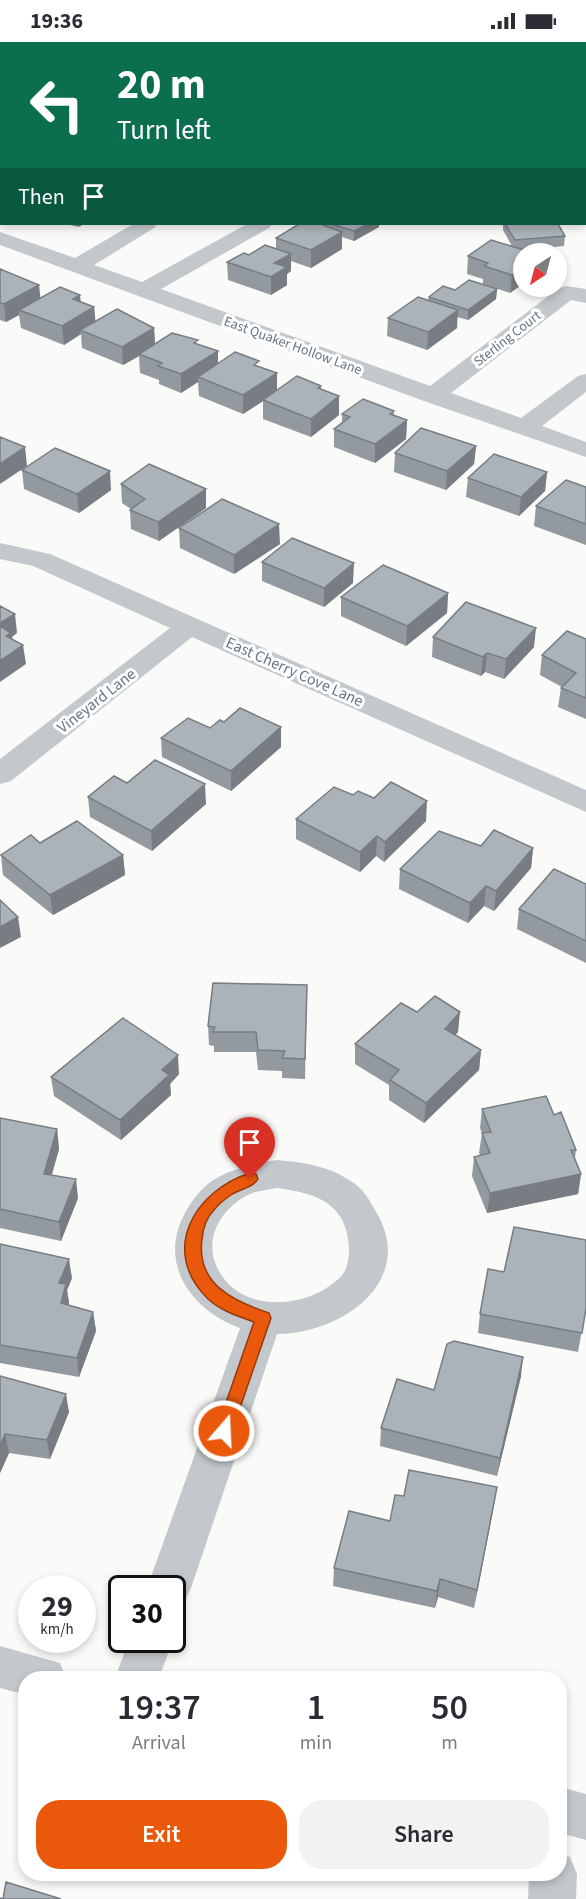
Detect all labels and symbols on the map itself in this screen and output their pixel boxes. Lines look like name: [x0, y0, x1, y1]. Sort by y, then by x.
north arrow: [513, 243, 567, 297]
street label: Sterling Court: [470, 306, 546, 372]
street label: East Quaker Hollow Lane: [221, 312, 364, 380]
street label: East Cherry Cove Lane: [222, 632, 367, 712]
street label: Vineyard Lane: [53, 663, 141, 738]
pin: [224, 1117, 275, 1179]
position arrow: [192, 1399, 256, 1463]
speed limit sign: 30: [108, 1575, 186, 1653]

